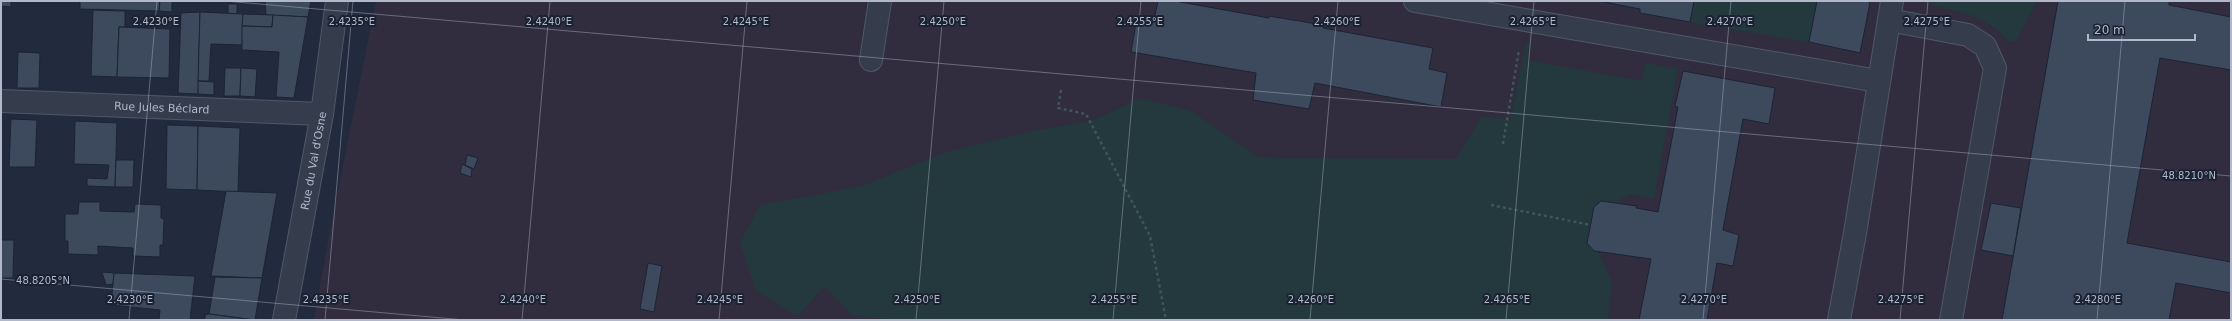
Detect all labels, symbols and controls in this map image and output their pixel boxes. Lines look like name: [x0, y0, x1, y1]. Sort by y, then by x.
text: 2.4230°E: [133, 16, 179, 27]
text: 2.4235°E: [329, 16, 375, 27]
text: 2.4240°E: [526, 16, 572, 27]
text: 2.4245°E: [723, 16, 769, 27]
text: 2.4250°E: [920, 16, 966, 27]
text: 2.4255°E: [1117, 16, 1163, 27]
text: 2.4260°E: [1314, 16, 1360, 27]
text: 2.4265°E: [1510, 16, 1556, 27]
text: 2.4270°E: [1707, 16, 1753, 27]
text: 2.4275°E: [1904, 16, 1950, 27]
scale bar: [2088, 16, 2195, 42]
text: 20 m: [2094, 23, 2125, 37]
street label: Rue Jules Béclard: [114, 100, 210, 116]
street label: Rue du Val d'Osne: [298, 110, 329, 211]
text: 48.8210°N: [2162, 170, 2216, 181]
text: 48.8205°N: [16, 275, 70, 286]
text: 2.4230°E: [107, 294, 153, 305]
text: 2.4235°E: [303, 294, 349, 305]
text: 2.4240°E: [500, 294, 546, 305]
text: 2.4245°E: [697, 294, 743, 305]
text: 2.4250°E: [894, 294, 940, 305]
text: 2.4255°E: [1091, 294, 1137, 305]
text: 2.4260°E: [1288, 294, 1334, 305]
text: 2.4265°E: [1484, 294, 1530, 305]
text: 2.4270°E: [1681, 294, 1727, 305]
text: 2.4275°E: [1878, 294, 1924, 305]
text: 2.4280°E: [2075, 294, 2121, 305]

